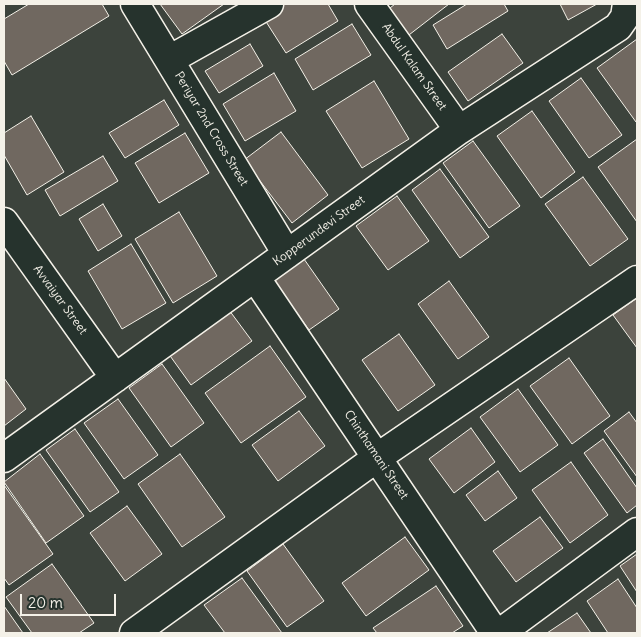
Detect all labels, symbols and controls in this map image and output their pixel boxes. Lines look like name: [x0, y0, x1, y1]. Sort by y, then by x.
street label: Abdul Kalam Street: [379, 21, 449, 113]
street label: Periyar 2nd Cross Street: [171, 69, 251, 189]
street label: Kopperundevi Street: [270, 193, 368, 269]
street label: Avvaiyar Street: [30, 263, 90, 337]
street label: Chinthamani Street: [341, 408, 411, 502]
scale bar: [22, 584, 119, 616]
text: 20 m: [28, 593, 63, 612]

